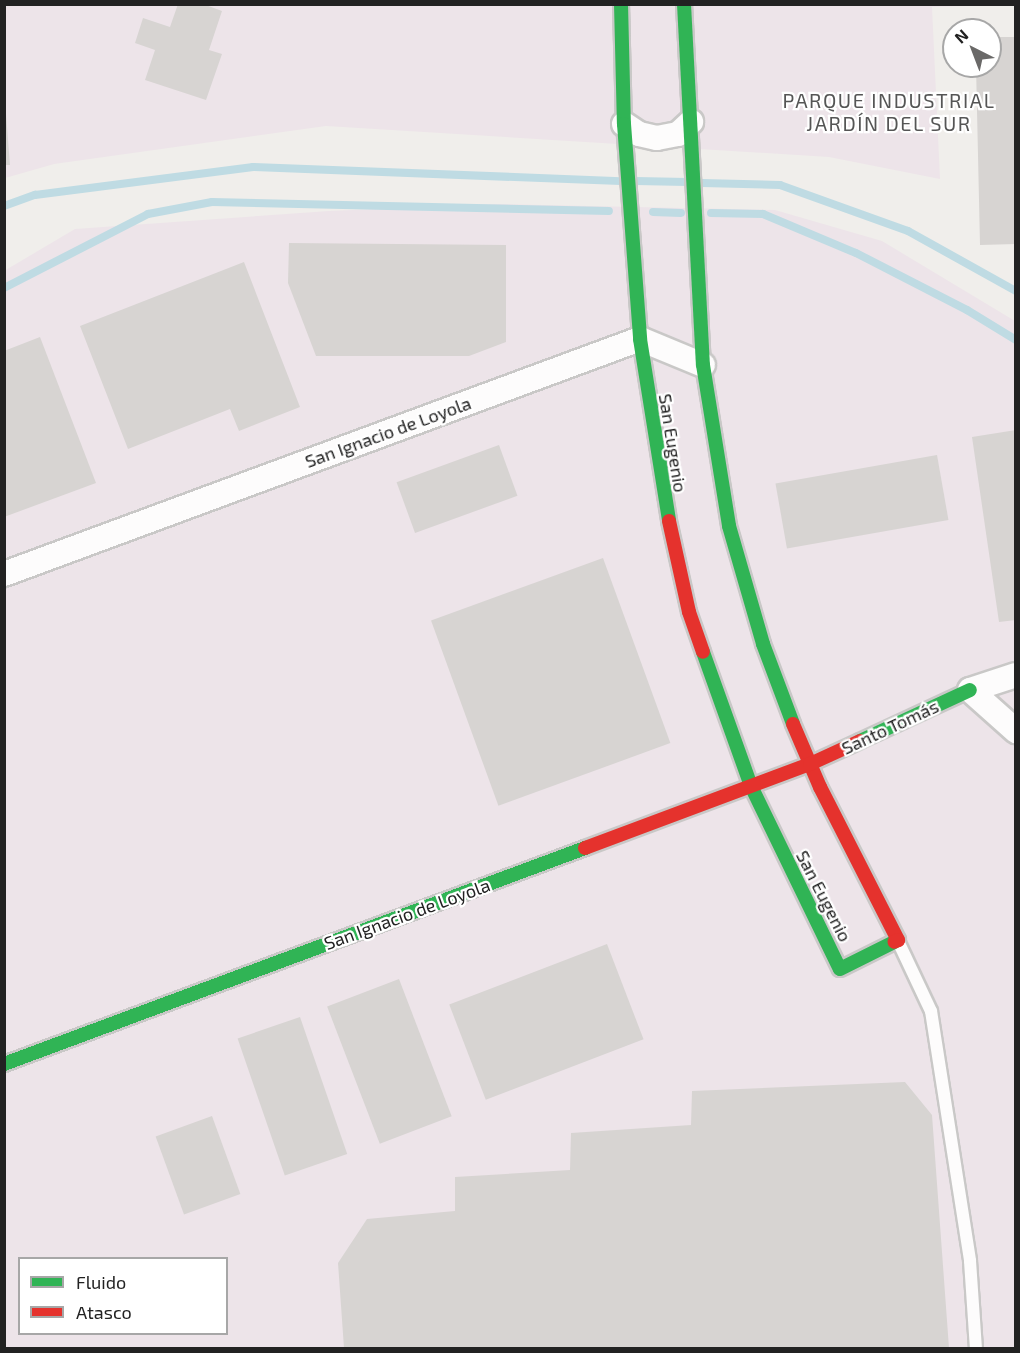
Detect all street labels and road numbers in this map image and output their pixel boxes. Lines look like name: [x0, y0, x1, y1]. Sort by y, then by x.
street label: San Ignacio de Loyola: [302, 392, 474, 472]
street label: San Eugenio: [655, 392, 691, 494]
street label: Santo Tomás: [838, 695, 942, 759]
street label: San Eugenio: [792, 847, 856, 945]
street label: San Ignacio de Loyola: [321, 874, 493, 954]

